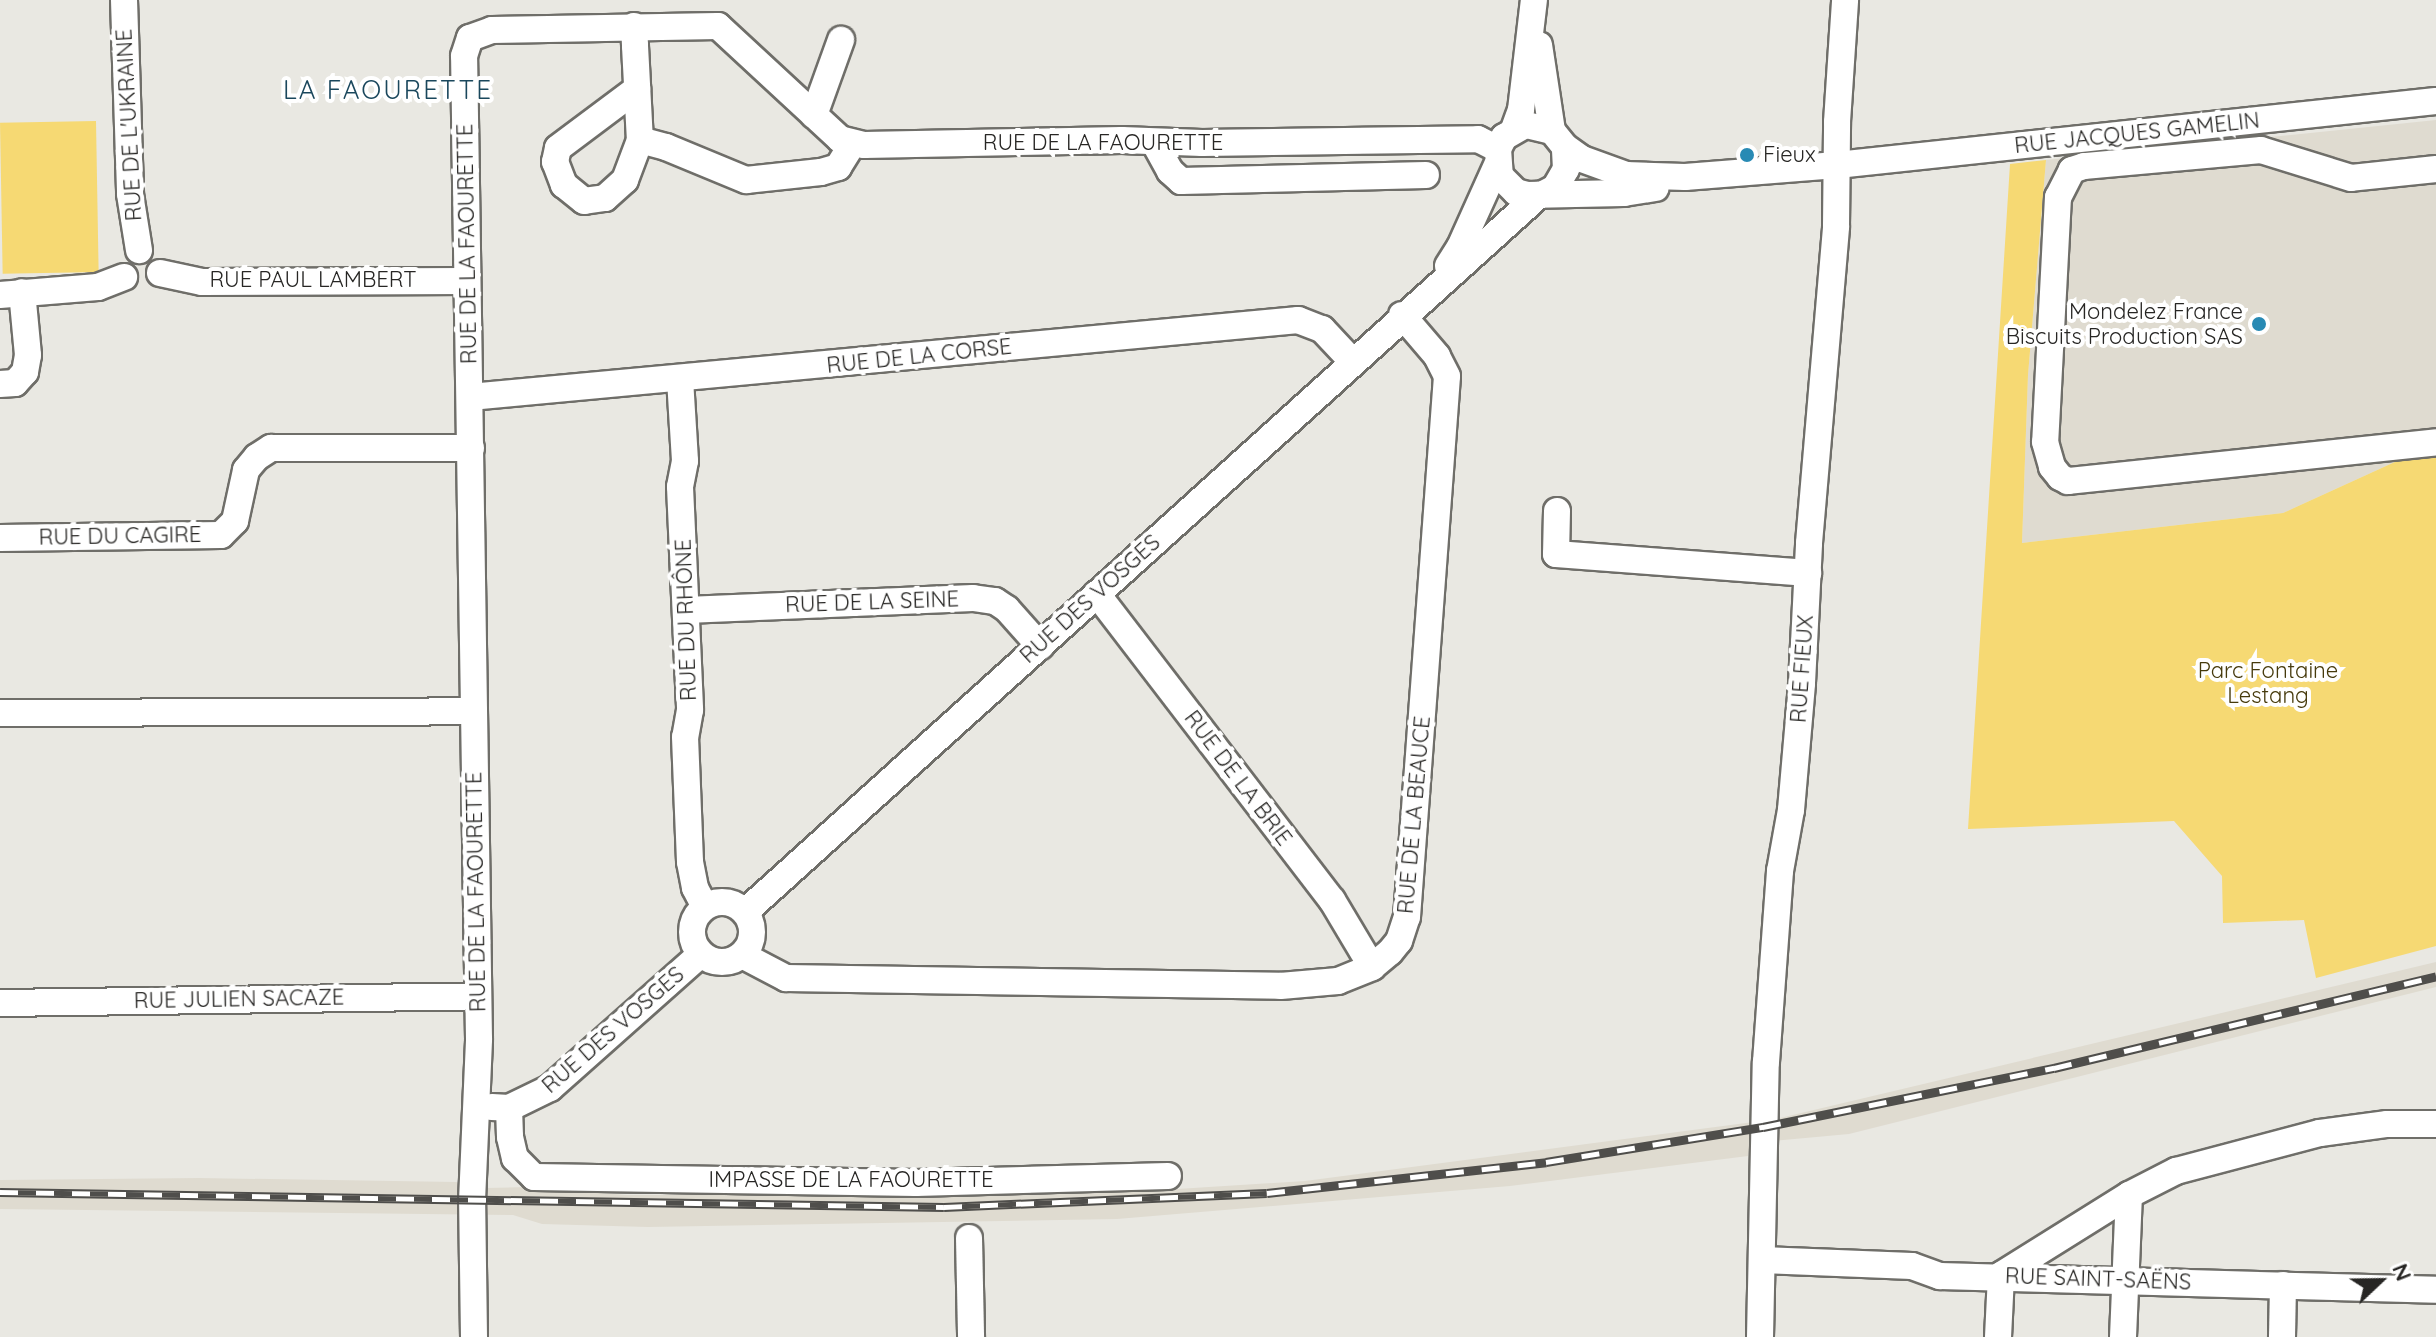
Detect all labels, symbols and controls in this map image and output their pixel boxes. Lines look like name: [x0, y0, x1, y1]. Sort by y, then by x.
street label: RUE DE L'UKRAINE: [111, 28, 147, 222]
district label: LA FAOURETTE: [283, 74, 493, 106]
street label: RUE JACQUES GAMELIN: [2013, 107, 2261, 159]
street label: RUE DE LA FAOURETTE: [452, 124, 482, 364]
street label: RUE DE LA FAOURETTE: [983, 130, 1223, 156]
place label: Fieux: [1763, 142, 1816, 168]
marker: Fieux: [1738, 146, 1756, 164]
street label: RUE PAUL LAMBERT: [209, 267, 417, 293]
place label: Mondelez France Biscuits Production SAS: [2006, 298, 2243, 350]
marker: Mondelez France Biscuits Production SAS: [2250, 315, 2268, 333]
street label: RUE DE LA CORSE: [825, 333, 1013, 379]
street label: RUE DU CAGIRE: [38, 521, 202, 551]
street label: RUE DES VOSGES: [1015, 529, 1165, 669]
street label: RUE DU RHÔNE: [670, 538, 702, 702]
street label: RUE DE LA SEINE: [785, 586, 959, 618]
street label: RUE FIEUX: [1785, 614, 1819, 724]
park label: Parc Fontaine Lestang: [2198, 657, 2338, 708]
street label: RUE DE LA BRIE: [1179, 705, 1297, 851]
street label: RUE DE LA BEAUCE: [1392, 715, 1436, 915]
street label: RUE DE LA FAOURETTE: [461, 772, 491, 1012]
street label: RUE DES VOSGES: [537, 961, 689, 1099]
street label: RUE JULIEN SACAZE: [134, 984, 344, 1014]
street label: IMPASSE DE LA FAOURETTE: [708, 1167, 994, 1193]
north arrow: [2340, 1241, 2420, 1321]
text: N: [2386, 1259, 2418, 1285]
street label: RUE SAINT-SAËNS: [2004, 1263, 2192, 1295]

